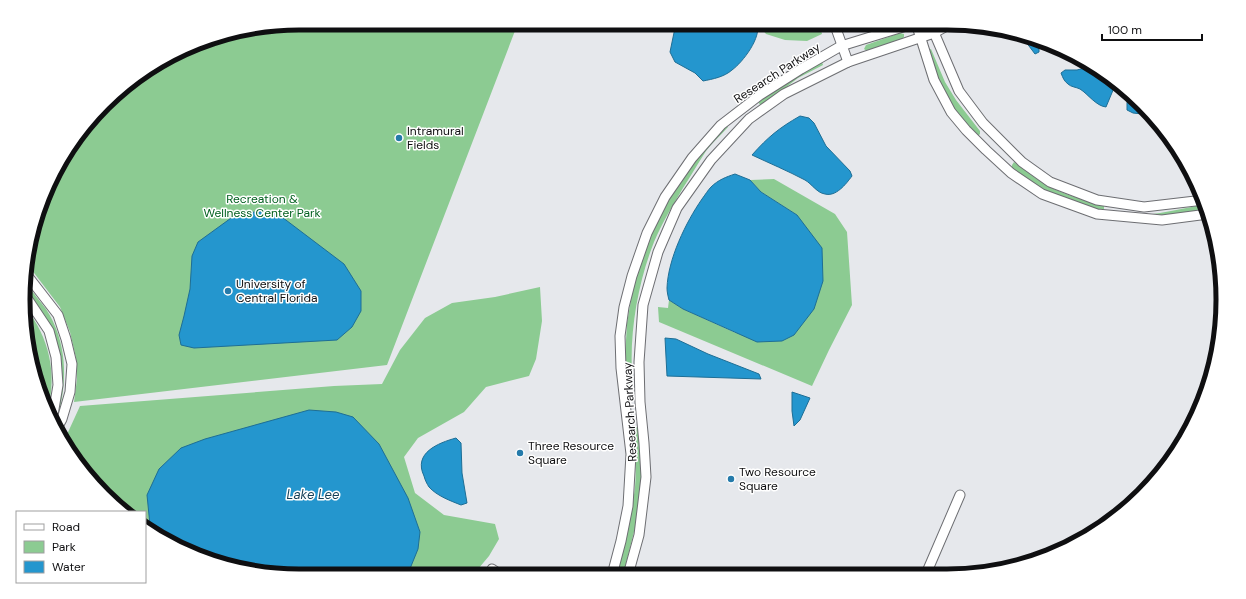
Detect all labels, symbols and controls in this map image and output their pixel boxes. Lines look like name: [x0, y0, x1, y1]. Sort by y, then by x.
scale bar: [1102, 16, 1202, 42]
text: 100 m: [1108, 22, 1142, 38]
street label: Research Parkway: [731, 39, 823, 107]
place label: Intramural Fields: [407, 123, 464, 153]
marker: Intramural Fields: [394, 133, 404, 143]
park label: Recreation & Wellness Center Park: [203, 191, 321, 221]
place label: University of Central Florida: [236, 276, 317, 306]
marker: University of Central Florida: [223, 286, 233, 296]
street label: Research Parkway: [619, 361, 641, 462]
place label: Three Resource Square: [528, 438, 614, 468]
marker: Three Resource Square: [515, 448, 525, 458]
place label: Two Resource Square: [739, 464, 816, 494]
marker: Two Resource Square: [726, 474, 736, 484]
water label: Lake Lee: [287, 486, 339, 503]
legend: [16, 511, 146, 583]
text: Road: [52, 519, 80, 535]
text: Park: [52, 539, 76, 555]
text: Water: [52, 559, 86, 575]

